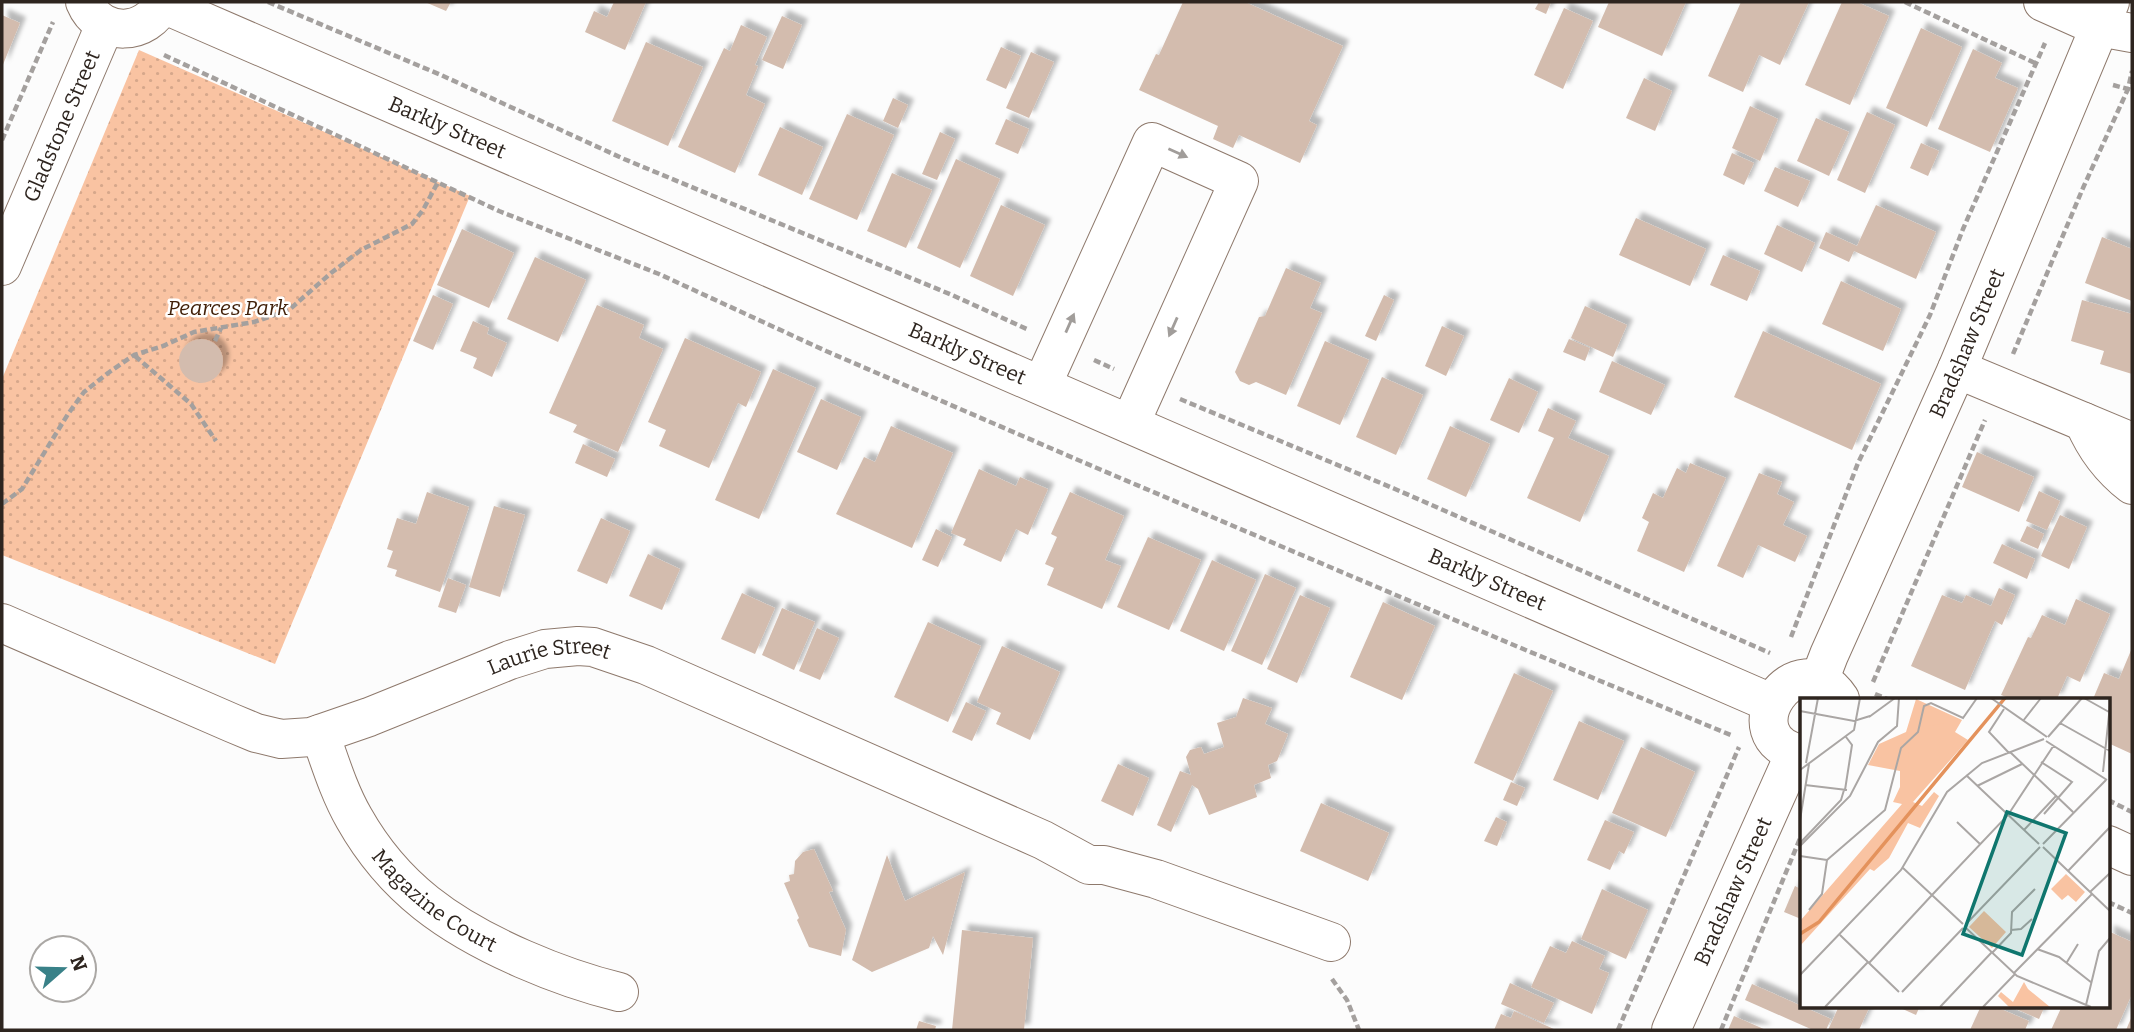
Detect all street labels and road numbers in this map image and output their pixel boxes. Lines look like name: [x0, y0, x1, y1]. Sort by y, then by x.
street label: Gladstone Street: [18, 46, 106, 206]
street label: Barkly Street: [385, 91, 510, 165]
street label: Bradshaw Street: [1924, 264, 2011, 422]
street label: Barkly Street: [905, 317, 1030, 391]
street label: Barkly Street: [1425, 543, 1550, 617]
street label: Laurie Street: [484, 633, 615, 681]
street label: Bradshaw Street: [1689, 813, 1778, 970]
street label: Magazine Court: [366, 844, 501, 958]

